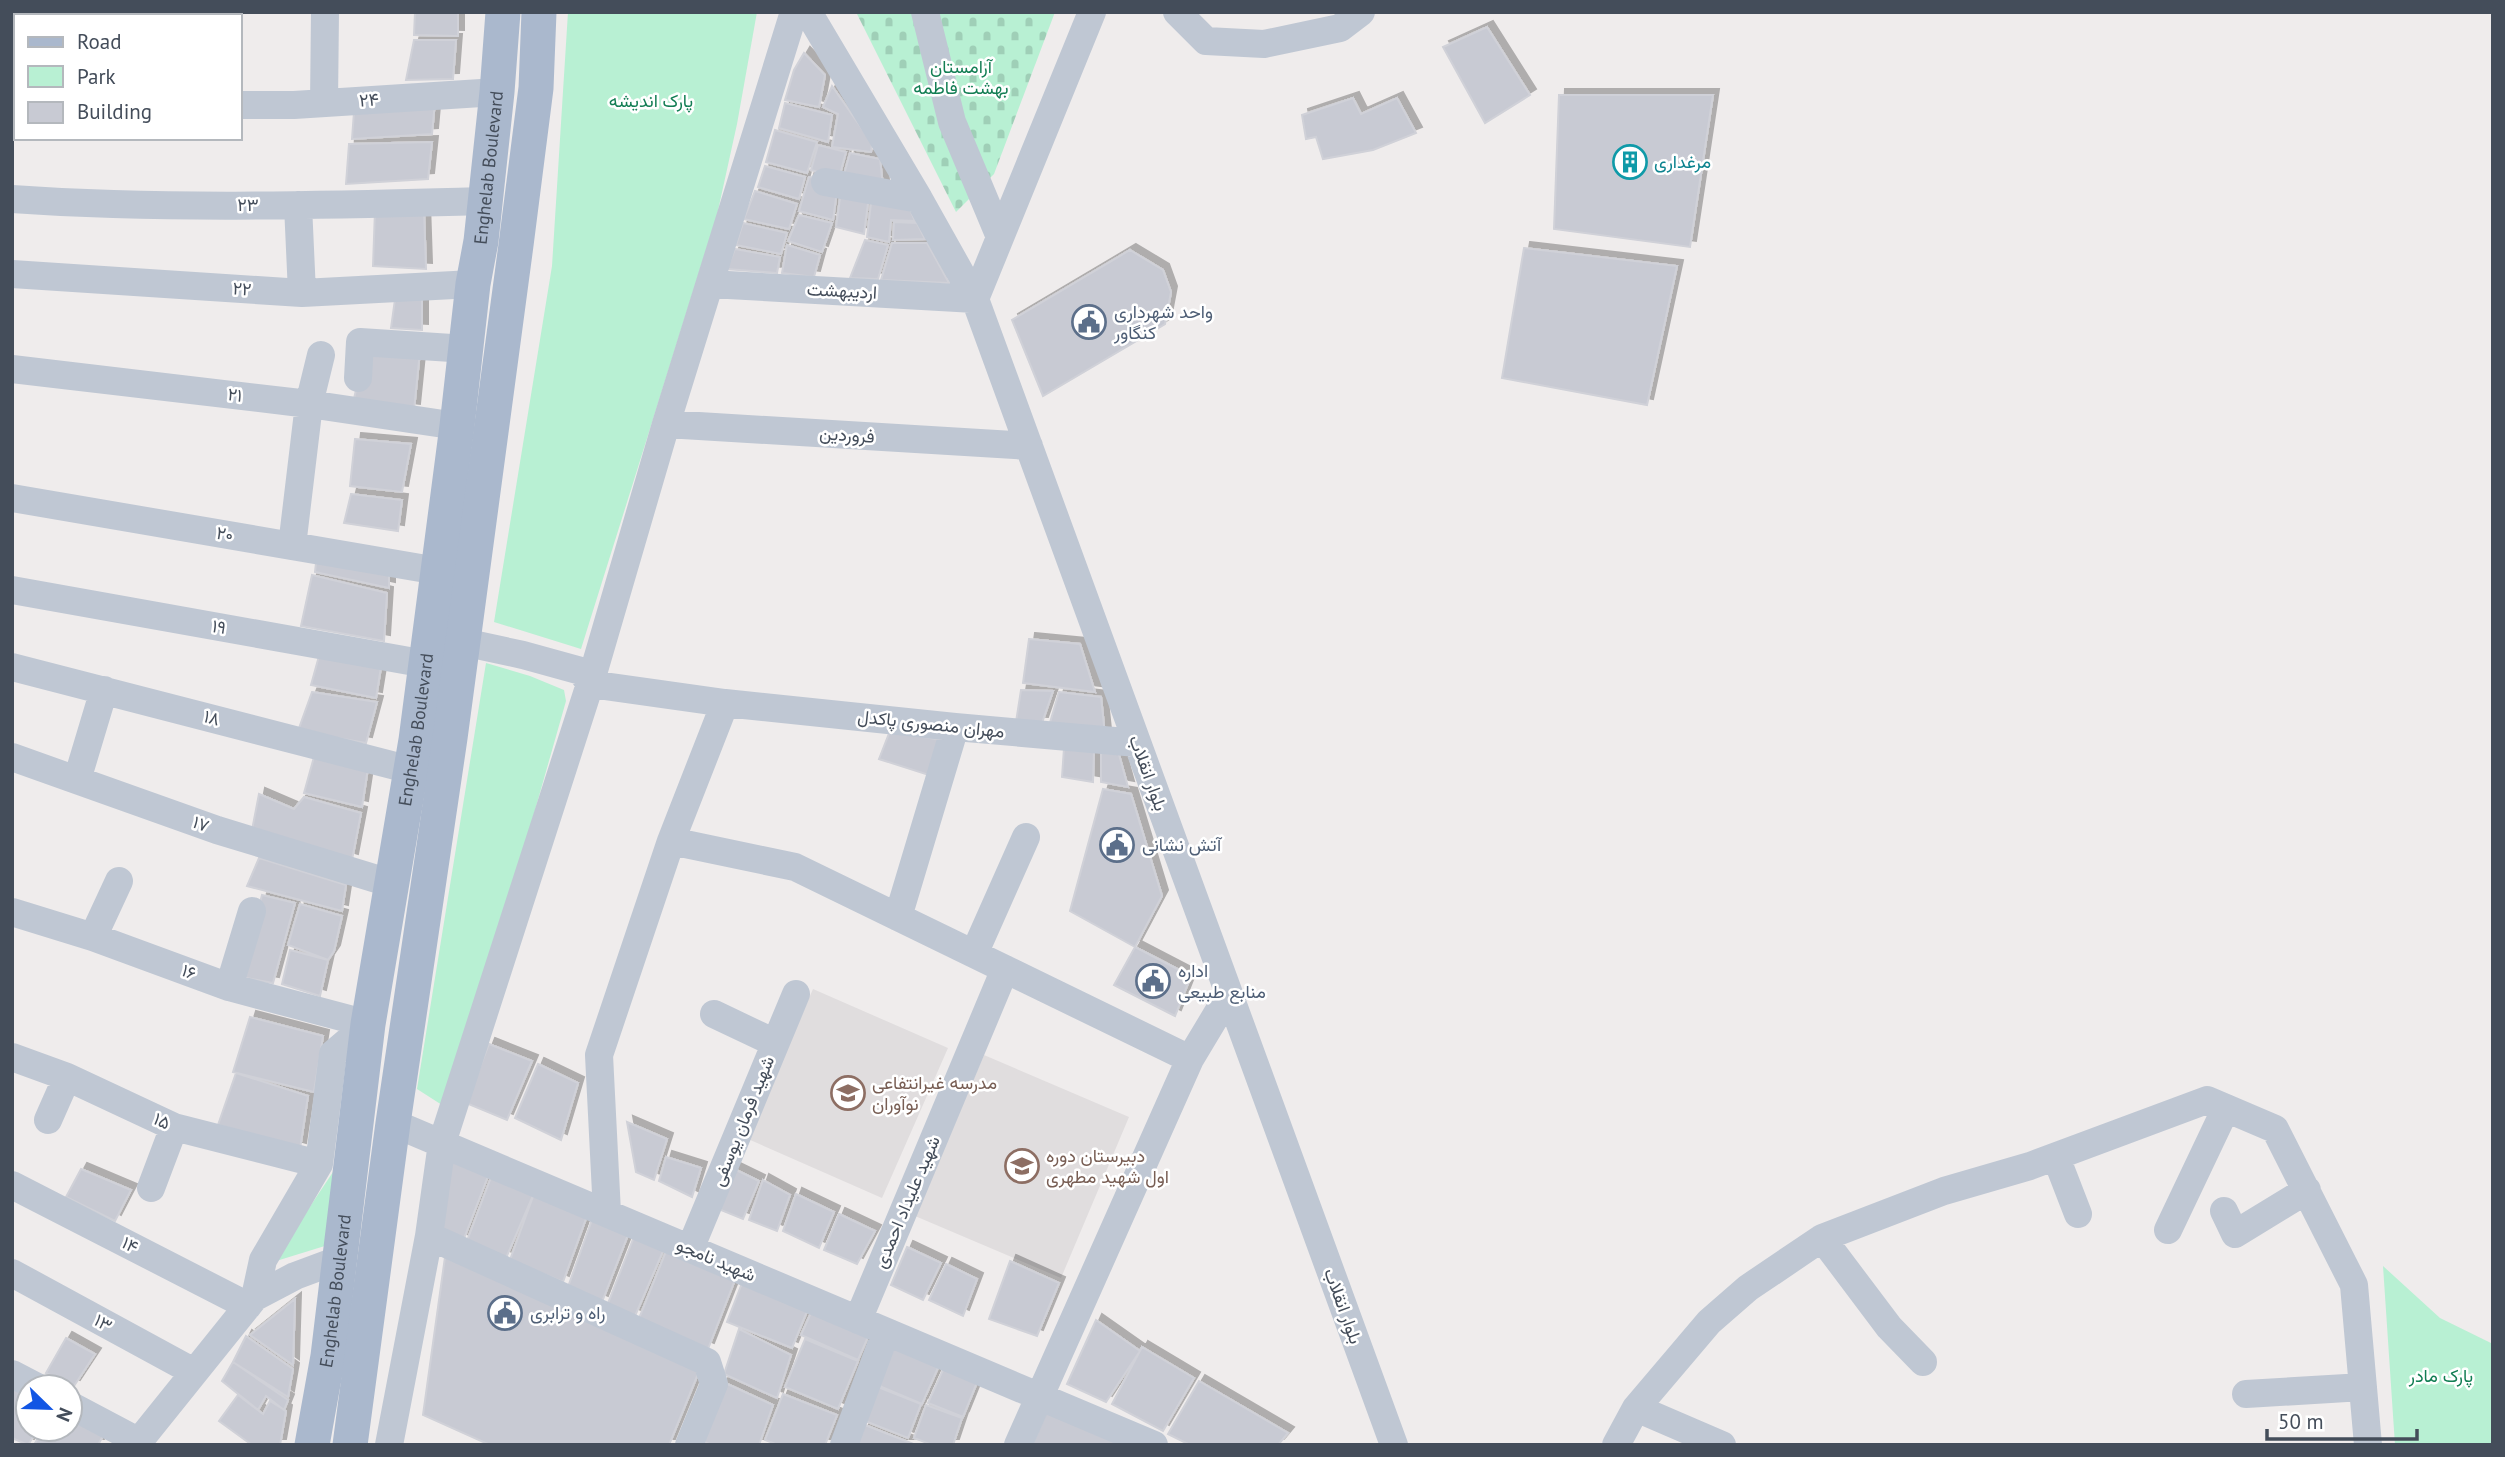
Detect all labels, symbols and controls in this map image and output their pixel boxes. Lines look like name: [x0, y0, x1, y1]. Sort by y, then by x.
legend: [14, 14, 242, 140]
text: Road: [77, 28, 121, 55]
park label: آرامستان بهشت فاطمه: [913, 55, 1009, 99]
text: Park: [77, 63, 116, 90]
street label: ۲۴: [358, 87, 380, 112]
park label: پارک اندیشه: [609, 89, 693, 113]
street label: Enghelab Boulevard: [469, 90, 508, 245]
text: Building: [77, 98, 152, 125]
building icon: مرغداری: [1611, 143, 1649, 181]
place label: مرغداری: [1654, 150, 1711, 173]
street label: ۲۳: [237, 193, 259, 216]
street label: ۲۲: [232, 276, 252, 301]
street label: اردیبهشت: [806, 277, 878, 304]
place label: واحد شهرداری کنگاور: [1113, 300, 1213, 344]
public building icon: واحد شهرداری کنگاور: [1070, 303, 1108, 341]
street label: ۲۱: [226, 382, 244, 407]
street label: فروردین: [819, 421, 876, 448]
street label: ۲۰: [215, 521, 235, 546]
street label: ۱۹: [210, 614, 228, 639]
street label: Enghelab Boulevard: [393, 652, 438, 808]
street label: ۱۸: [202, 704, 223, 731]
street label: مهران منصوری پاکدل: [856, 704, 1006, 744]
street label: بلوار انقلاب: [1124, 732, 1173, 814]
street label: ۱۷: [190, 810, 213, 837]
public building icon: آتش نشانی: [1098, 826, 1136, 864]
place label: آتش نشانی: [1142, 833, 1223, 856]
street label: ۱۶: [179, 958, 200, 985]
place label: اداره منابع طبیعی: [1178, 959, 1266, 1004]
public building icon: اداره منابع طبیعی: [1134, 962, 1172, 1000]
street label: شهید فرمان یوسفی: [706, 1052, 779, 1189]
place label: مدرسه غیرانتفاعی نوآوران: [872, 1071, 997, 1115]
school or university icon: مدرسه غیرانتفاعی نوآوران: [829, 1074, 867, 1112]
street label: ۱۵: [150, 1107, 174, 1134]
street label: شهید علیداد احمدی: [868, 1132, 945, 1272]
place label: دبیرستان دوره اول شهید مطهری: [1046, 1144, 1169, 1188]
school or university icon: دبیرستان دوره اول شهید مطهری: [1003, 1147, 1041, 1185]
street label: Enghelab Boulevard: [314, 1213, 356, 1369]
street label: ۱۴: [118, 1231, 142, 1258]
street label: شهید نامجو: [673, 1233, 759, 1286]
street label: بلوار انقلاب: [1319, 1265, 1368, 1347]
public building icon: راه و ترابری: [486, 1294, 524, 1332]
place label: راه و ترابری: [530, 1301, 605, 1324]
street label: ۱۳: [90, 1308, 116, 1337]
park label: پارک مادر: [2408, 1364, 2473, 1388]
north arrow: [14, 1373, 84, 1443]
scale bar: [2267, 1398, 2418, 1442]
text: N: [51, 1404, 78, 1425]
text: 50 m: [2278, 1408, 2324, 1435]

